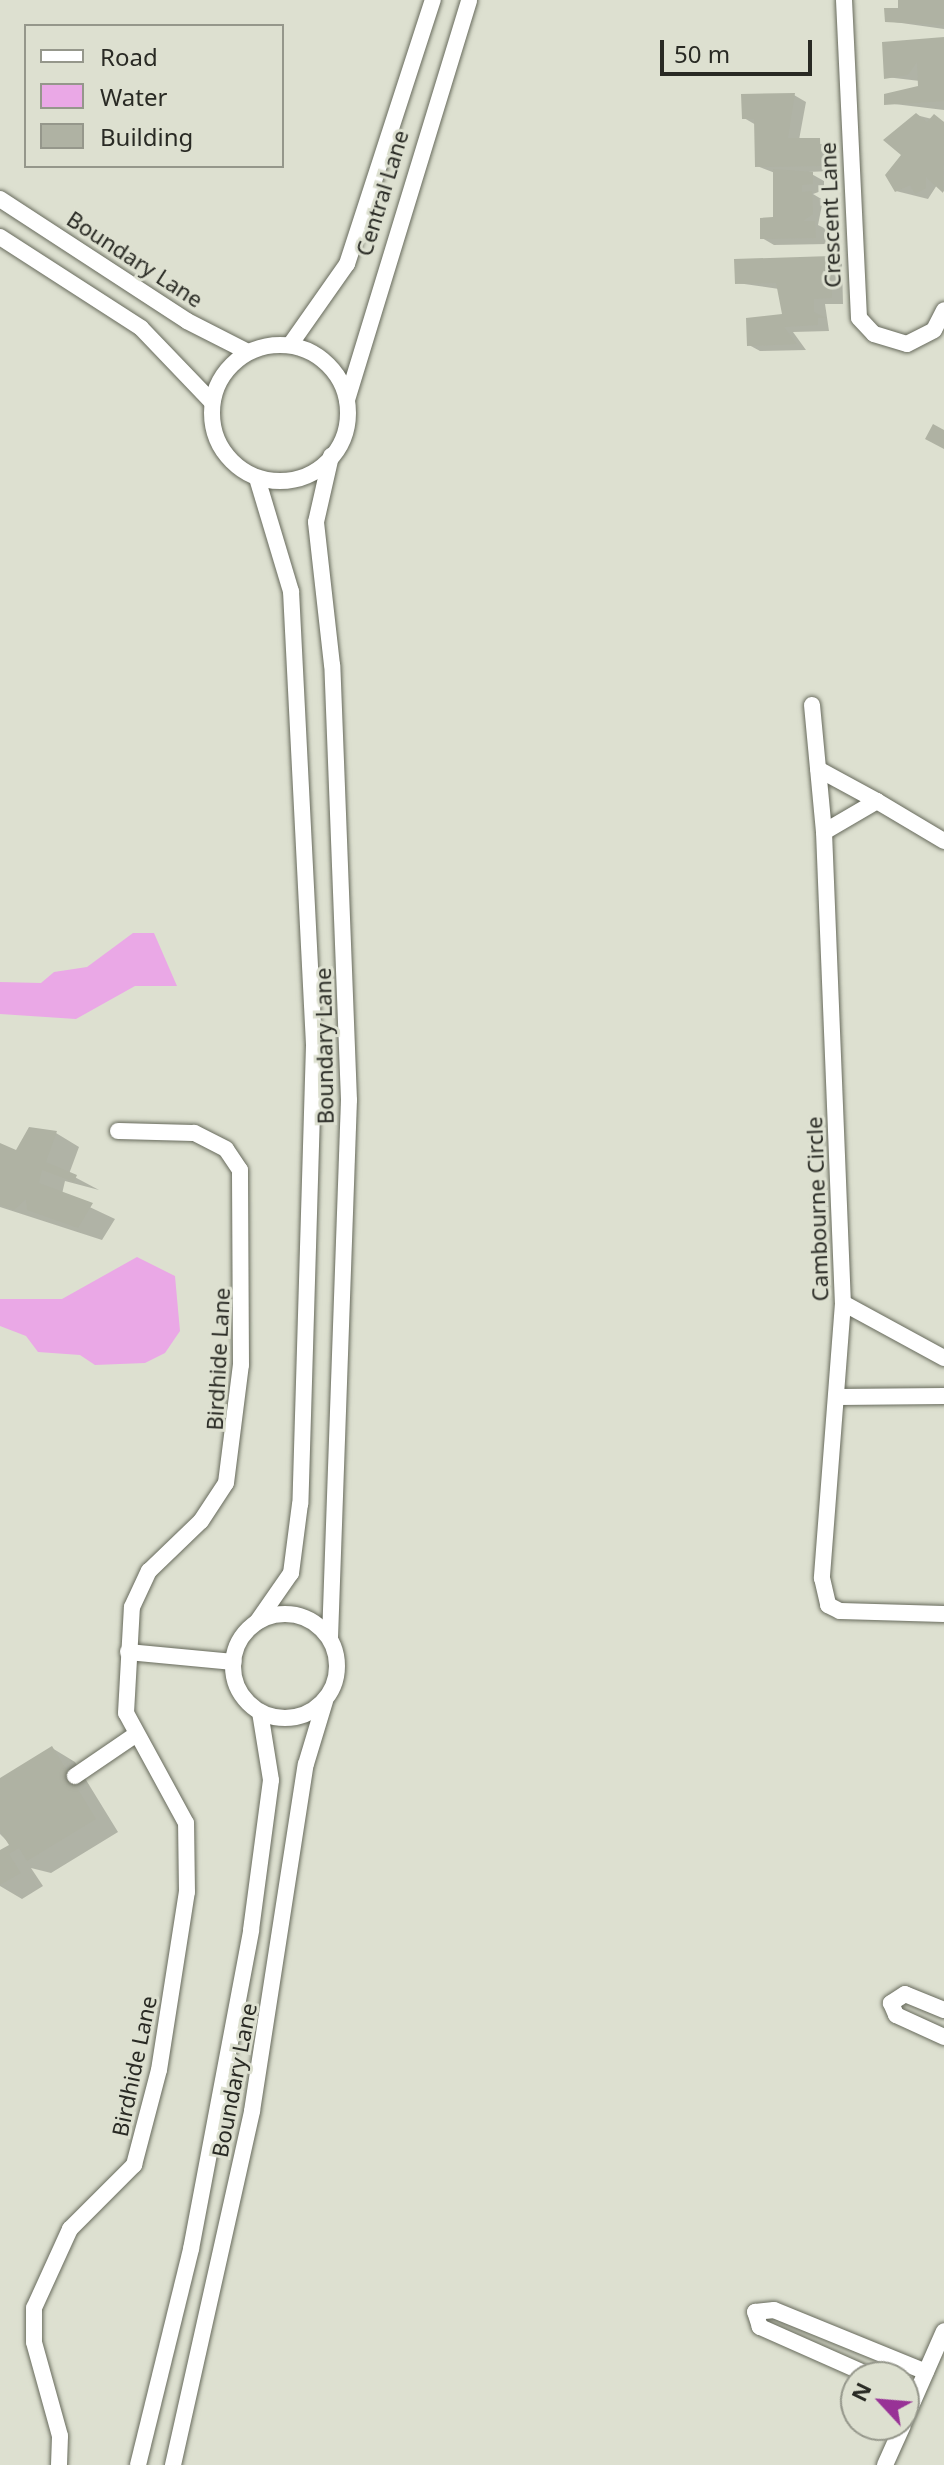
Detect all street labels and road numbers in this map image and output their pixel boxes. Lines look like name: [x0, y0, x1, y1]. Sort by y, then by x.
street label: Central Lane: [350, 127, 414, 259]
street label: Crescent Lane: [814, 142, 846, 288]
street label: Boundary Lane: [62, 205, 208, 313]
street label: Boundary Lane: [309, 967, 339, 1125]
street label: Cambourne Circle: [801, 1116, 833, 1302]
street label: Birdhide Lane: [201, 1287, 235, 1431]
street label: Birdhide Lane: [106, 1993, 162, 2139]
street label: Boundary Lane: [206, 2001, 262, 2159]

